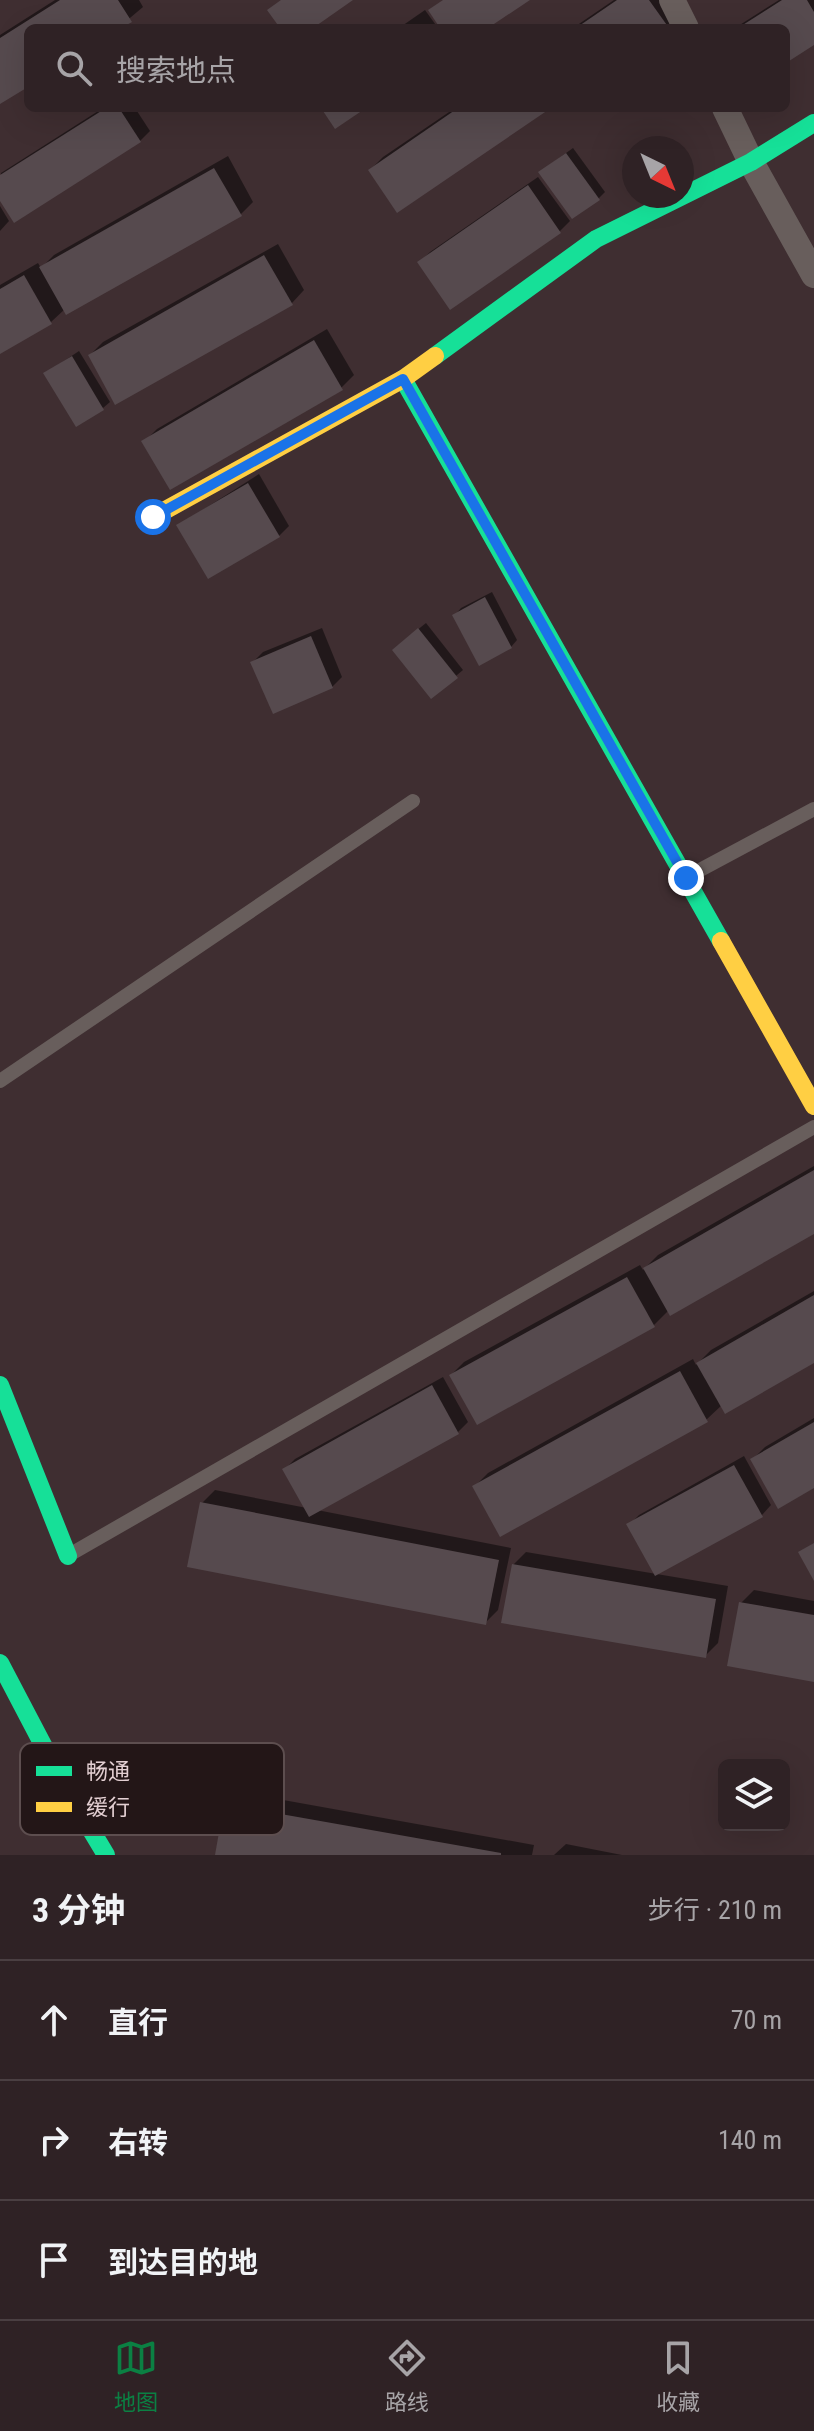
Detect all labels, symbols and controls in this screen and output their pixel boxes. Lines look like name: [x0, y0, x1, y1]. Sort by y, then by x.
search box: [24, 24, 790, 112]
icon: search: [52, 46, 96, 90]
text: 搜索地点: [116, 53, 236, 88]
north arrow: [622, 136, 694, 208]
route start: [135, 499, 171, 535]
route end: [668, 860, 704, 896]
legend: [20, 1743, 284, 1835]
text: 畅通: [86, 1759, 130, 1784]
map controls: [718, 1759, 790, 1831]
button: layers: [718, 1759, 790, 1831]
text: 缓行: [86, 1795, 130, 1820]
text: 3 分钟: [32, 1890, 125, 1930]
text: 步行 · 210 m: [648, 1895, 782, 1925]
icon: ahead: [32, 1998, 76, 2042]
text: 直行: [108, 2005, 168, 2040]
text: 70 m: [731, 2005, 782, 2035]
icon: right: [32, 2118, 76, 2162]
text: 右转: [108, 2125, 168, 2160]
text: 140 m: [718, 2125, 782, 2155]
icon: arrive: [32, 2238, 76, 2282]
text: 到达目的地: [108, 2245, 258, 2280]
tab: 地图: [114, 2336, 158, 2416]
tab: 路线: [385, 2336, 429, 2416]
tab: 收藏: [656, 2336, 700, 2416]

